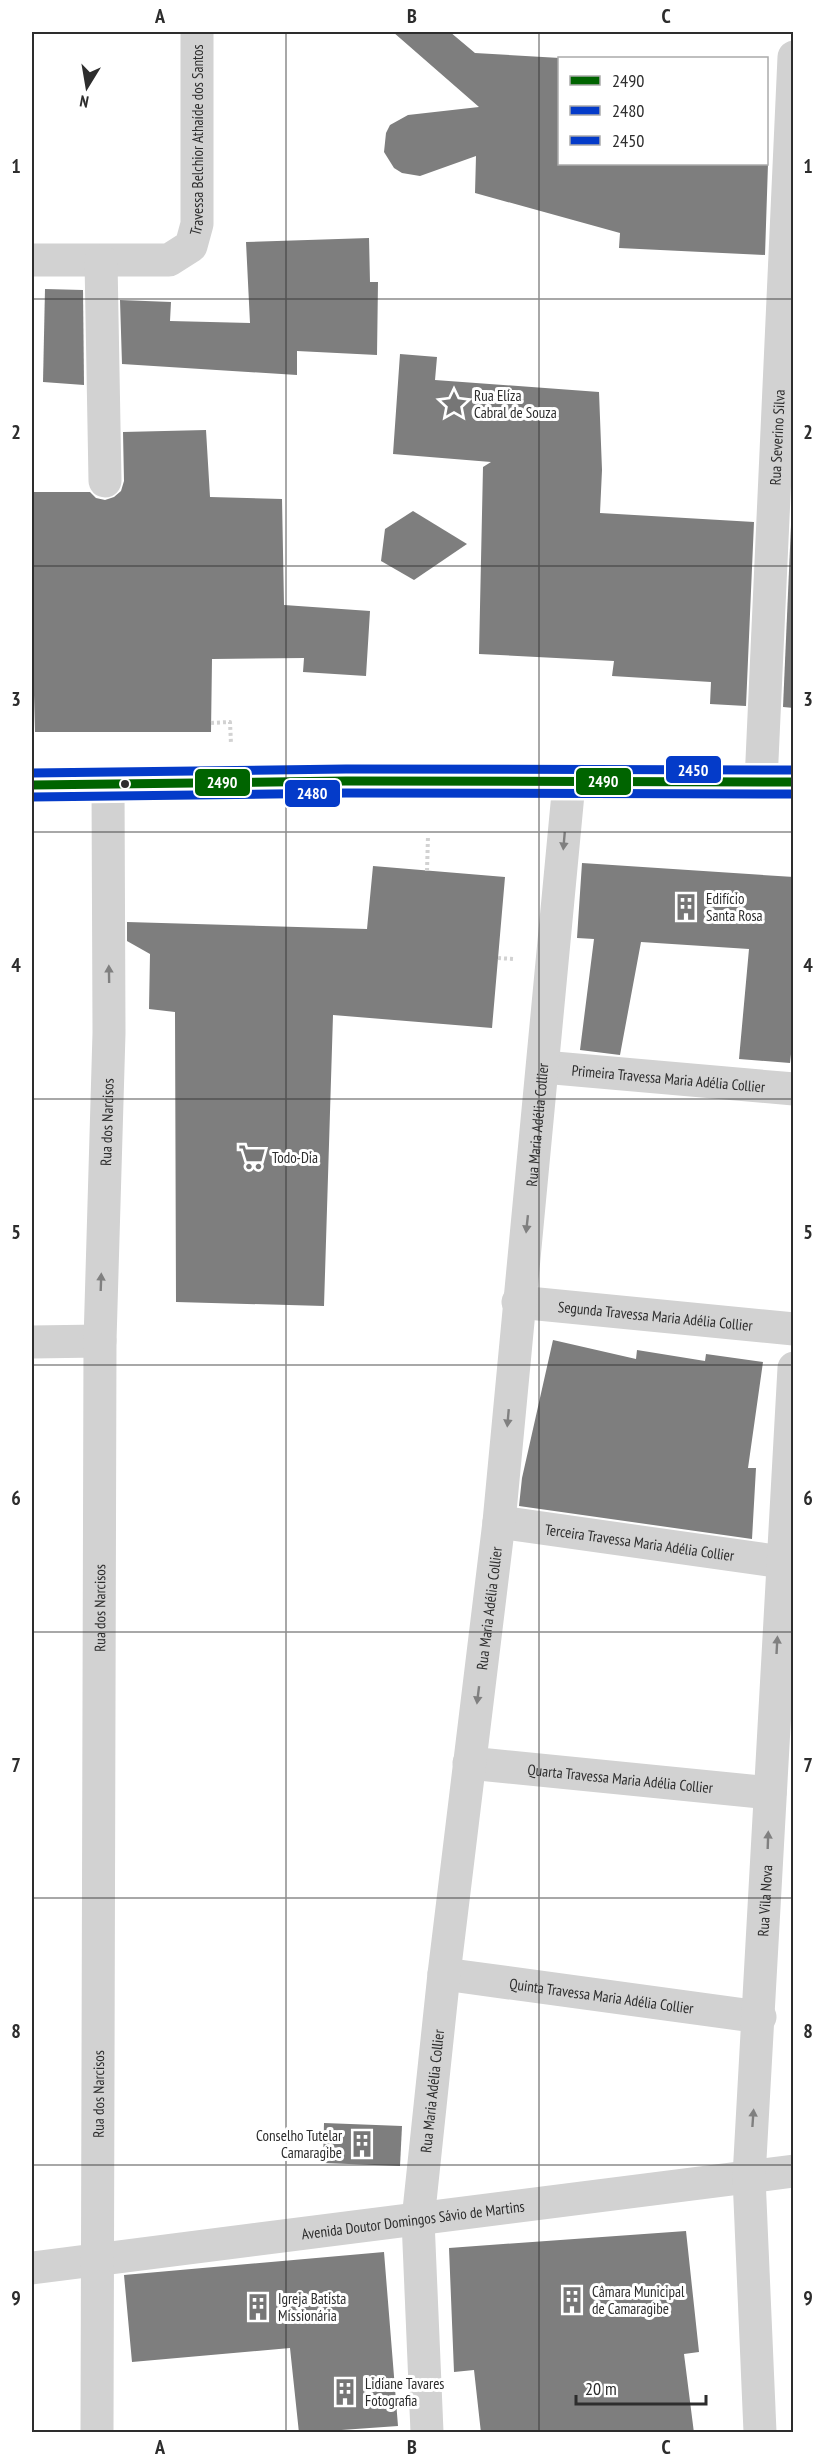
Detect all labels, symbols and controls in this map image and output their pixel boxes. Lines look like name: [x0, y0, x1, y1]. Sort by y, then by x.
text: A: [154, 3, 166, 29]
text: B: [407, 3, 417, 29]
text: C: [661, 3, 671, 29]
street label: Travessa Belchior Athaíde dos Santos: [185, 44, 207, 237]
north arrow: [57, 57, 117, 117]
legend: [558, 57, 768, 165]
text: 2490: [612, 69, 644, 92]
text: N: [78, 91, 90, 112]
text: 2480: [612, 99, 644, 122]
text: 2450: [612, 129, 644, 152]
text: 1: [11, 153, 21, 179]
text: 1: [803, 153, 813, 179]
place label: Rua Eliza Cabral de Souza: [474, 386, 557, 422]
place icon: Rua Eliza Cabral de Souza: [439, 389, 469, 419]
street label: Rua Severino Silva: [765, 389, 788, 486]
text: 2: [11, 419, 21, 445]
text: 2: [803, 419, 813, 445]
text: 3: [11, 686, 21, 712]
text: 3: [803, 686, 813, 712]
line badge: 2450: [665, 755, 722, 784]
text: 2450: [678, 760, 709, 780]
line badge: 2490: [575, 767, 632, 796]
line badge: 2490: [194, 768, 251, 797]
text: 2490: [588, 771, 619, 791]
text: 2490: [207, 772, 238, 792]
unlabelled marker: [119, 778, 131, 790]
line badge: 2480: [284, 779, 341, 808]
text: 2480: [297, 783, 328, 803]
one-way arrow: [559, 832, 569, 851]
place label: Edifício Santa Rosa: [706, 889, 762, 925]
building icon: Edifício Santa Rosa: [671, 892, 701, 922]
text: 4: [11, 952, 21, 978]
text: 4: [803, 952, 813, 978]
one-way arrow: [104, 965, 114, 984]
street label: Primeira Travessa Maria Adélia Collier: [571, 1060, 767, 1096]
street label: Rua Maria Adélia Collier: [521, 1061, 552, 1187]
street label: Rua dos Narcisos: [96, 1078, 117, 1166]
supermarket icon: Todo-Dia: [237, 1142, 267, 1172]
place label: Todo-Dia: [272, 1148, 318, 1167]
one-way arrow: [522, 1214, 532, 1233]
text: 5: [11, 1219, 21, 1245]
text: 5: [803, 1219, 813, 1245]
one-way arrow: [97, 1273, 106, 1292]
street label: Segunda Travessa Maria Adélia Collier: [557, 1296, 754, 1334]
one-way arrow: [503, 1408, 513, 1427]
text: 6: [11, 1485, 21, 1511]
text: 6: [803, 1485, 813, 1511]
street label: Terceira Travessa Maria Adélia Collier: [544, 1519, 736, 1565]
street label: Rua Maria Adélia Collier: [472, 1545, 506, 1671]
street label: Rua dos Narcisos: [90, 1564, 109, 1652]
one-way arrow: [773, 1635, 782, 1654]
one-way arrow: [473, 1686, 482, 1705]
text: 7: [11, 1752, 21, 1778]
text: 7: [803, 1752, 813, 1778]
street label: Quarta Travessa Maria Adélia Collier: [527, 1759, 715, 1797]
one-way arrow: [763, 1830, 772, 1849]
street label: Rua Vila Nova: [753, 1864, 776, 1937]
street label: Quinta Travessa Maria Adélia Collier: [508, 1974, 696, 2017]
text: 8: [11, 2018, 21, 2044]
text: 8: [803, 2018, 813, 2044]
street label: Rua Maria Adélia Collier: [416, 2027, 448, 2154]
street label: Rua dos Narcisos: [88, 2050, 108, 2138]
one-way arrow: [749, 2109, 758, 2128]
place label: Conselho Tutelar Camaragibe: [256, 2126, 343, 2162]
building icon: Conselho Tutelar Camaragibe: [347, 2129, 377, 2159]
street label: Avenida Doutor Domingos Sávio de Martins: [300, 2196, 525, 2243]
place label: Câmara Municipal de Camaragibe: [592, 2282, 685, 2318]
text: 9: [11, 2285, 21, 2311]
building icon: Câmara Municipal de Camaragibe: [557, 2285, 587, 2315]
text: 9: [803, 2285, 813, 2311]
place label: Igreja Batista Missionária: [278, 2289, 346, 2325]
building icon: Igreja Batista Missionária: [243, 2292, 273, 2322]
scale bar: [576, 2368, 706, 2406]
place label: Lidiane Tavares Fotografia: [365, 2374, 444, 2410]
building icon: Lidiane Tavares Fotografia: [330, 2377, 360, 2407]
text: 20 m: [585, 2377, 617, 2400]
text: A: [154, 2434, 166, 2460]
text: B: [407, 2434, 417, 2460]
text: C: [661, 2434, 671, 2460]

